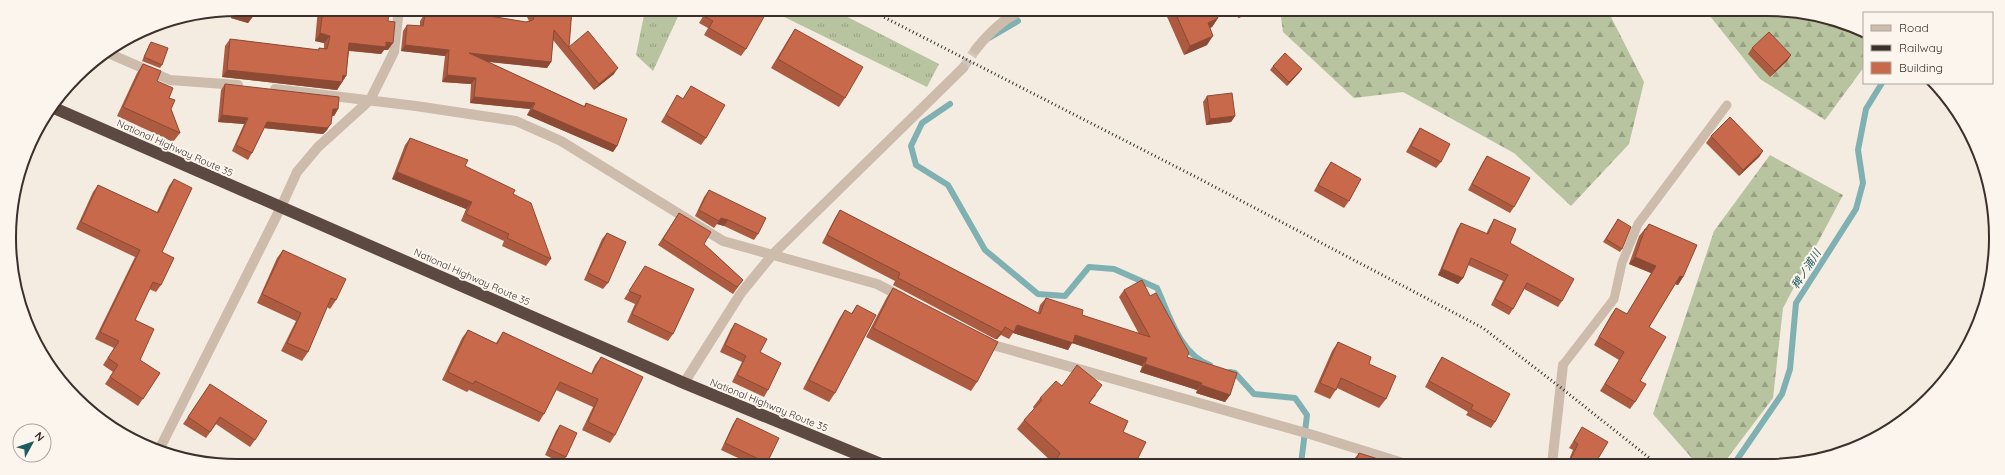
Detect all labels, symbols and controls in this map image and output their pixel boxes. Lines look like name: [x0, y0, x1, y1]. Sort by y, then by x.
legend: [1863, 12, 1993, 84]
text: Road: [1899, 20, 1929, 35]
text: Railway: [1899, 40, 1943, 55]
text: Building: [1899, 60, 1943, 75]
street label: National Highway Route 35: [115, 116, 235, 180]
street label: National Highway Route 35: [412, 245, 532, 309]
water label: 稗ノ浦川: [1788, 246, 1824, 291]
street label: National Highway Route 35: [708, 375, 830, 435]
north arrow: [12, 423, 52, 463]
text: N: [32, 429, 48, 444]

